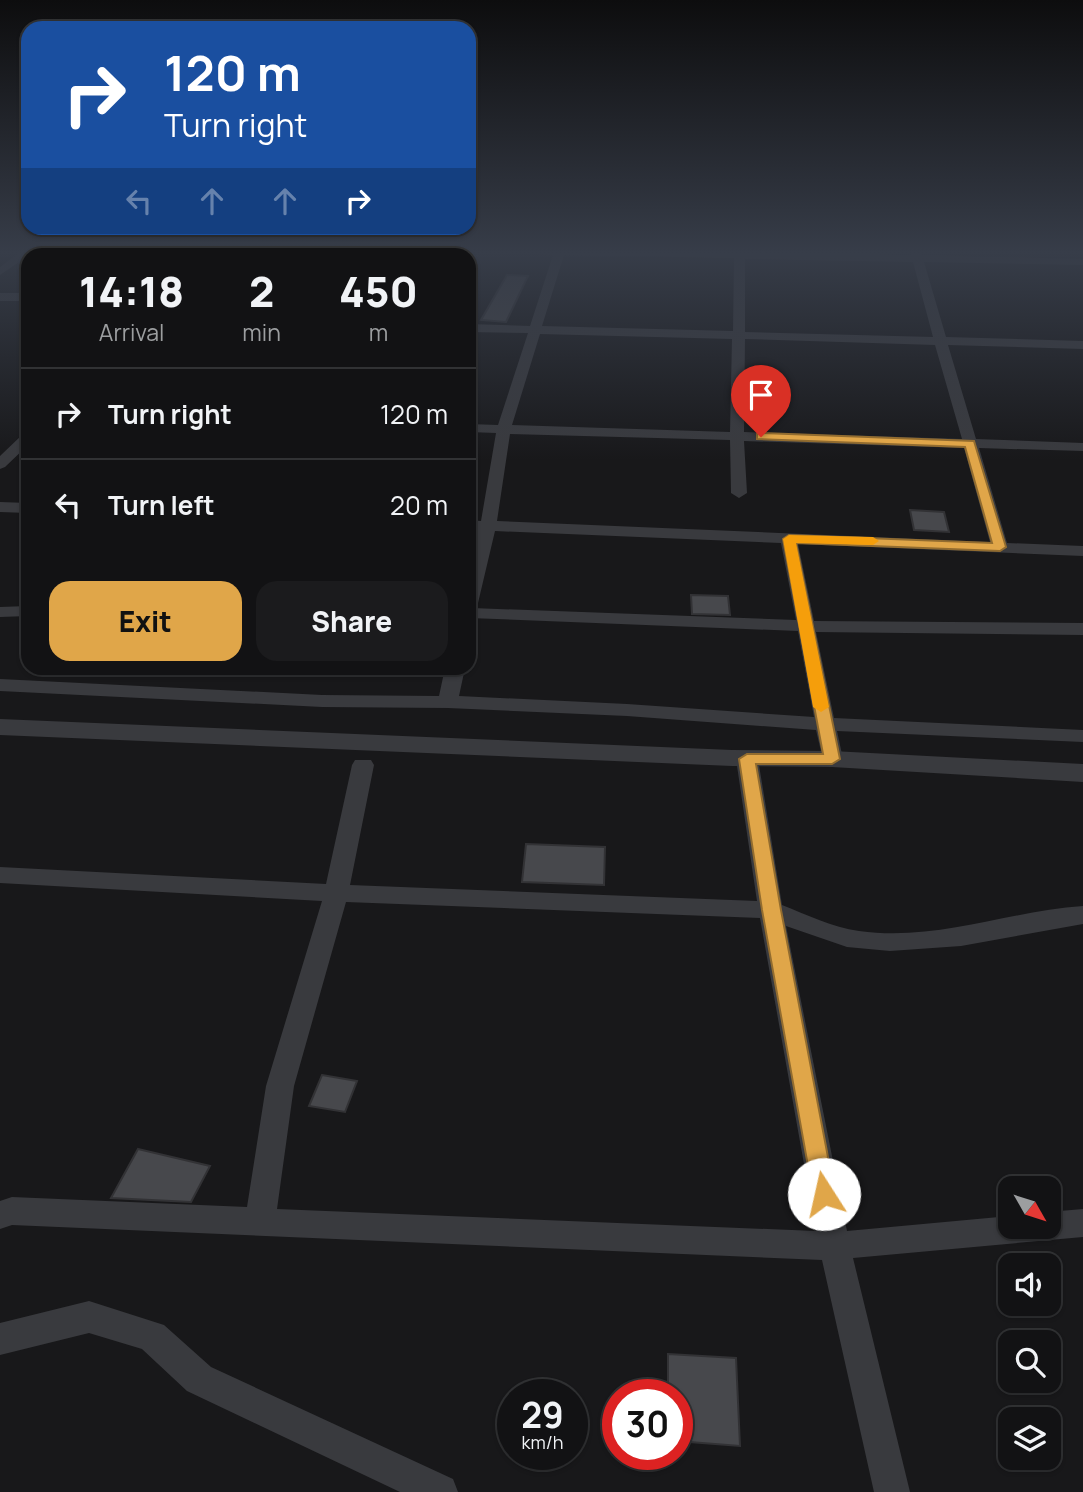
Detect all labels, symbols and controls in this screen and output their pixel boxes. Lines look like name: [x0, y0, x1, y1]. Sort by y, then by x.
text: 120 m: [164, 39, 301, 106]
icon: right: [49, 49, 140, 140]
text: Turn right: [164, 103, 307, 147]
icon: left: [120, 182, 158, 220]
icon: ahead: [193, 182, 231, 220]
icon: ahead: [266, 182, 304, 220]
icon: right: [339, 182, 377, 220]
text: 14:18: [79, 262, 184, 320]
text: 2: [249, 262, 274, 320]
text: 450: [339, 262, 418, 320]
text: Arrival: [99, 316, 165, 348]
text: min: [242, 316, 281, 348]
text: m: [369, 316, 388, 348]
pin: [731, 365, 791, 437]
icon: arrive: [742, 376, 780, 414]
icon: right: [49, 395, 87, 433]
text: Turn right: [108, 396, 232, 432]
text: 120 m: [380, 396, 448, 432]
icon: left: [49, 486, 87, 524]
text: Turn left: [108, 487, 215, 523]
text: 20 m: [390, 487, 448, 523]
button: Exit: [49, 581, 242, 661]
button: Share: [256, 581, 448, 661]
position arrow: [787, 1157, 861, 1231]
north arrow: [998, 1176, 1060, 1239]
map controls: [998, 1176, 1061, 1470]
button: sound: [998, 1253, 1061, 1316]
button: search: [998, 1330, 1061, 1393]
speed limit sign: 30: [602, 1379, 693, 1470]
text: 29: [521, 1391, 564, 1439]
button: layers: [998, 1407, 1061, 1470]
text: km/h: [522, 1430, 563, 1454]

